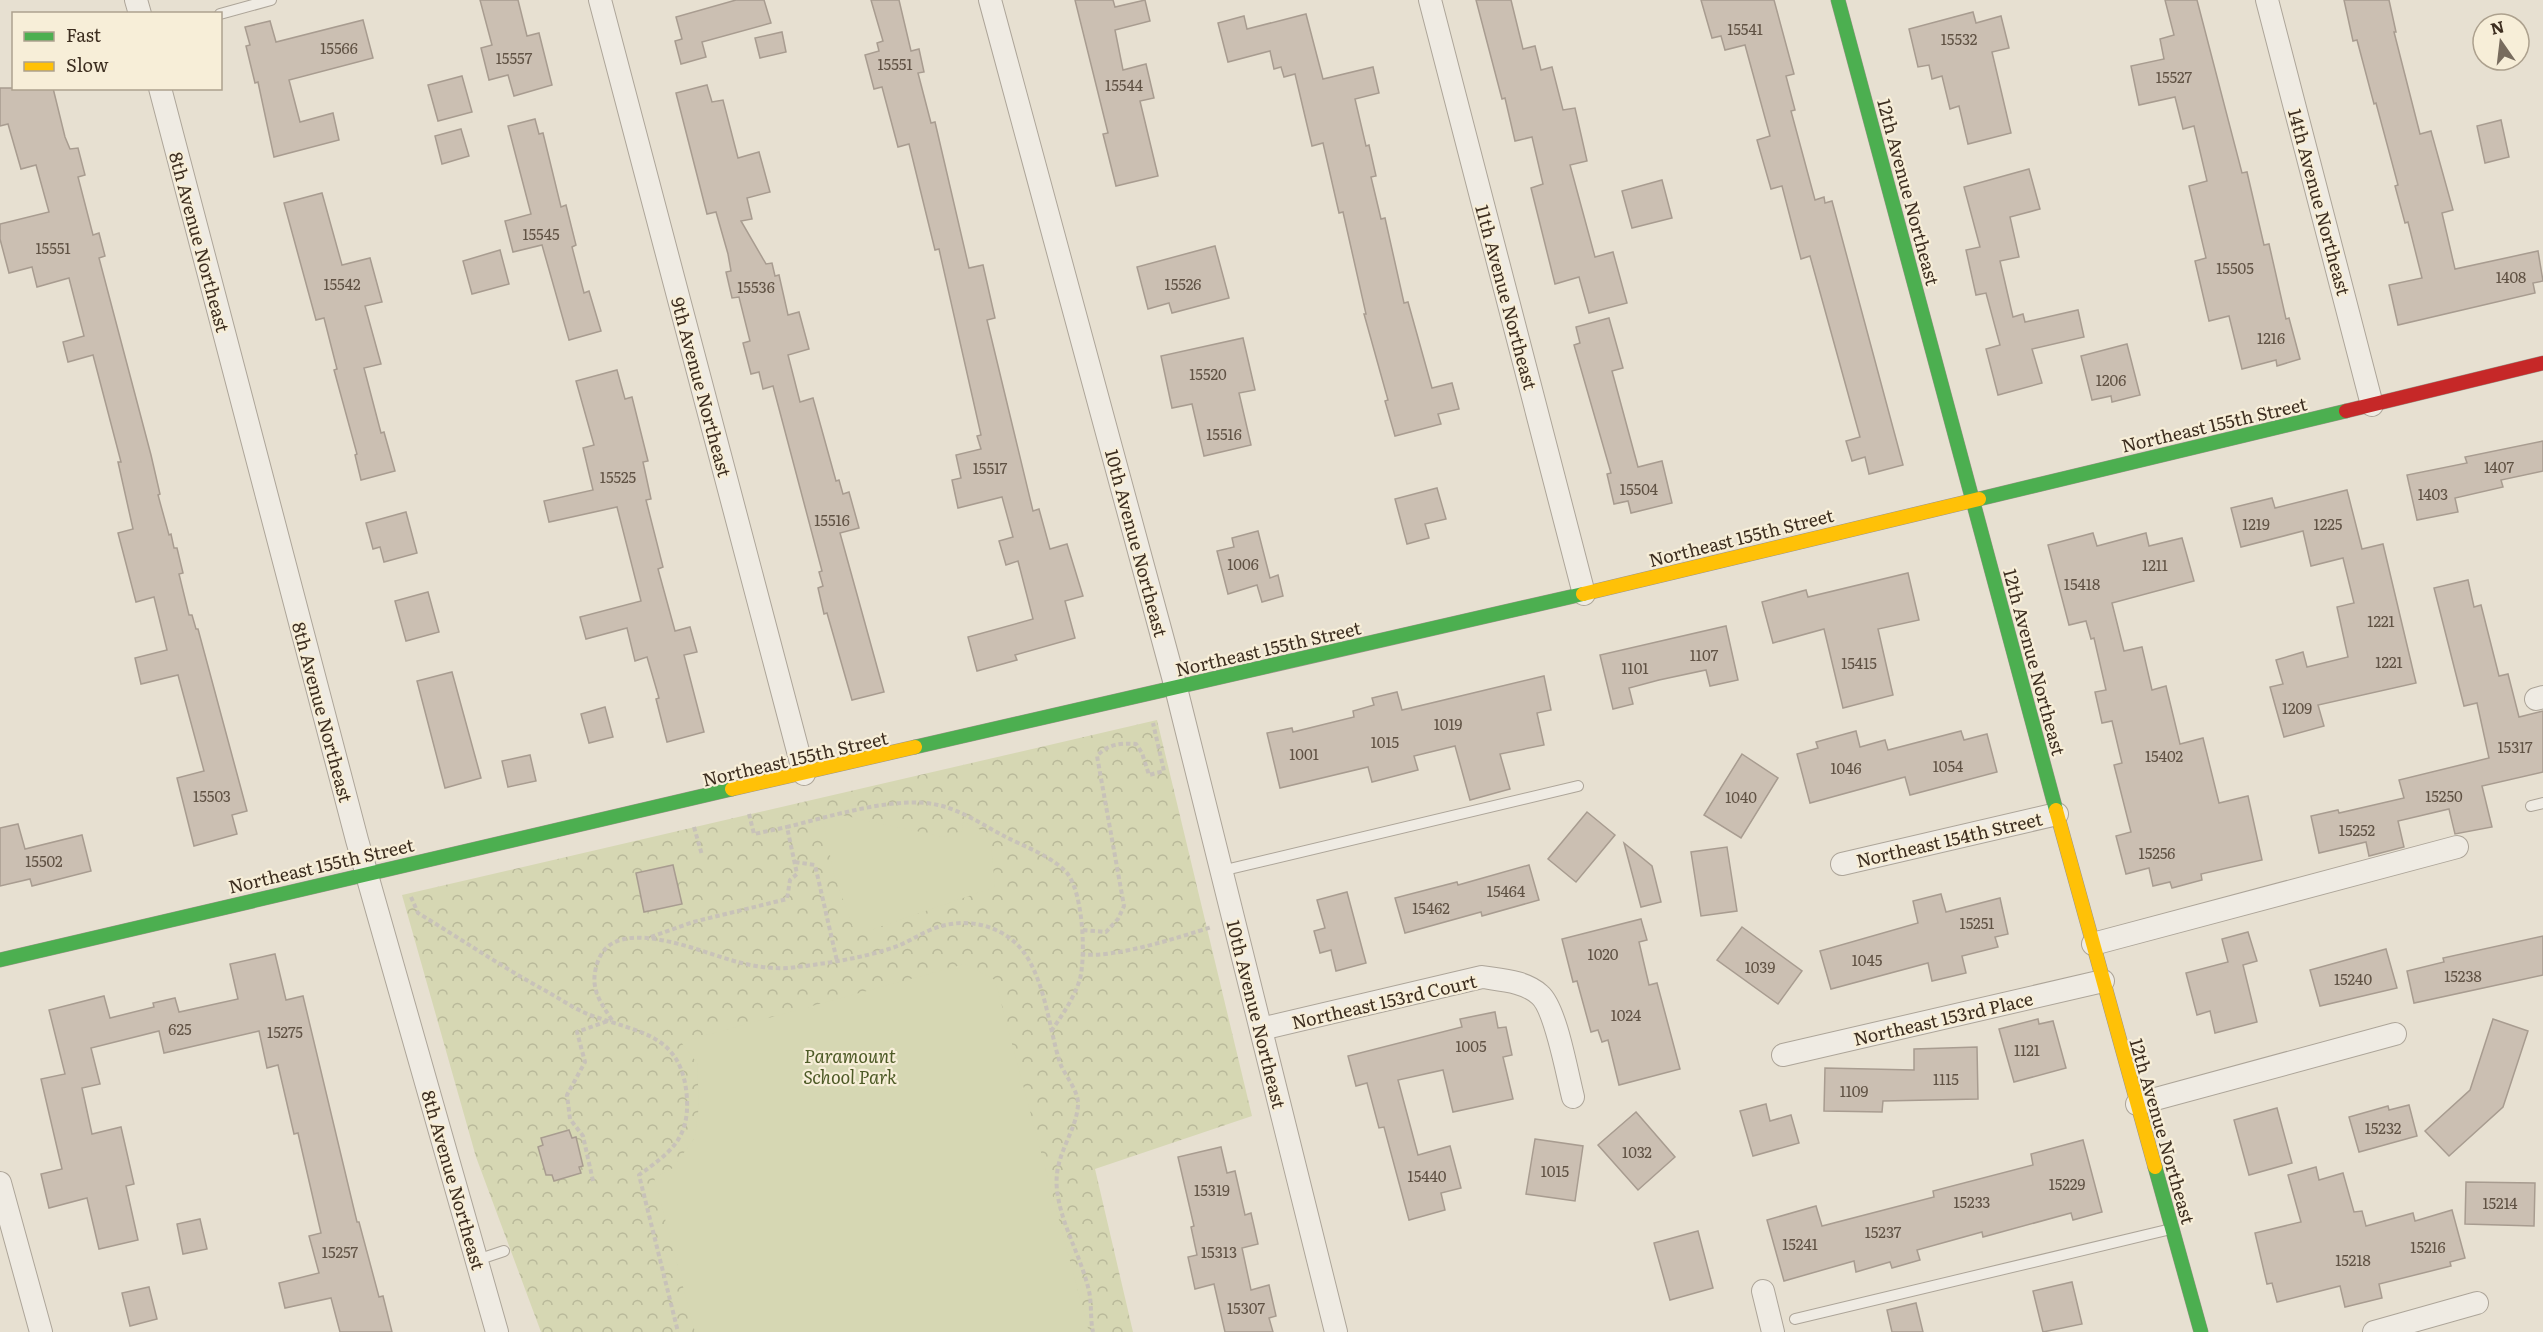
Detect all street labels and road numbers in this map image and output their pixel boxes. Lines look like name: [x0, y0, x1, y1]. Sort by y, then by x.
street label: 12th Avenue Northeast: [1871, 96, 1947, 289]
street label: 14th Avenue Northeast: [2282, 106, 2358, 299]
street label: 8th Avenue Northeast: [163, 149, 237, 336]
street label: 11th Avenue Northeast: [1469, 202, 1545, 393]
street label: 9th Avenue Northeast: [665, 294, 739, 481]
street label: Northeast 155th Street: [2119, 389, 2310, 458]
street label: 10th Avenue Northeast: [1099, 446, 1175, 641]
street label: Northeast 155th Street: [1646, 501, 1837, 573]
street label: 12th Avenue Northeast: [1997, 566, 2073, 759]
street label: Northeast 155th Street: [1173, 613, 1364, 682]
street label: 8th Avenue Northeast: [286, 619, 360, 806]
street label: Northeast 155th Street: [700, 723, 891, 792]
street label: Northeast 154th Street: [1853, 804, 2046, 874]
street label: Northeast 155th Street: [226, 830, 417, 899]
street label: 10th Avenue Northeast: [1220, 917, 1294, 1112]
street label: Northeast 153rd Court: [1289, 966, 1480, 1035]
street label: Northeast 153rd Place: [1850, 984, 2036, 1052]
street label: 12th Avenue Northeast: [2124, 1035, 2203, 1228]
street label: 8th Avenue Northeast: [415, 1087, 493, 1274]

